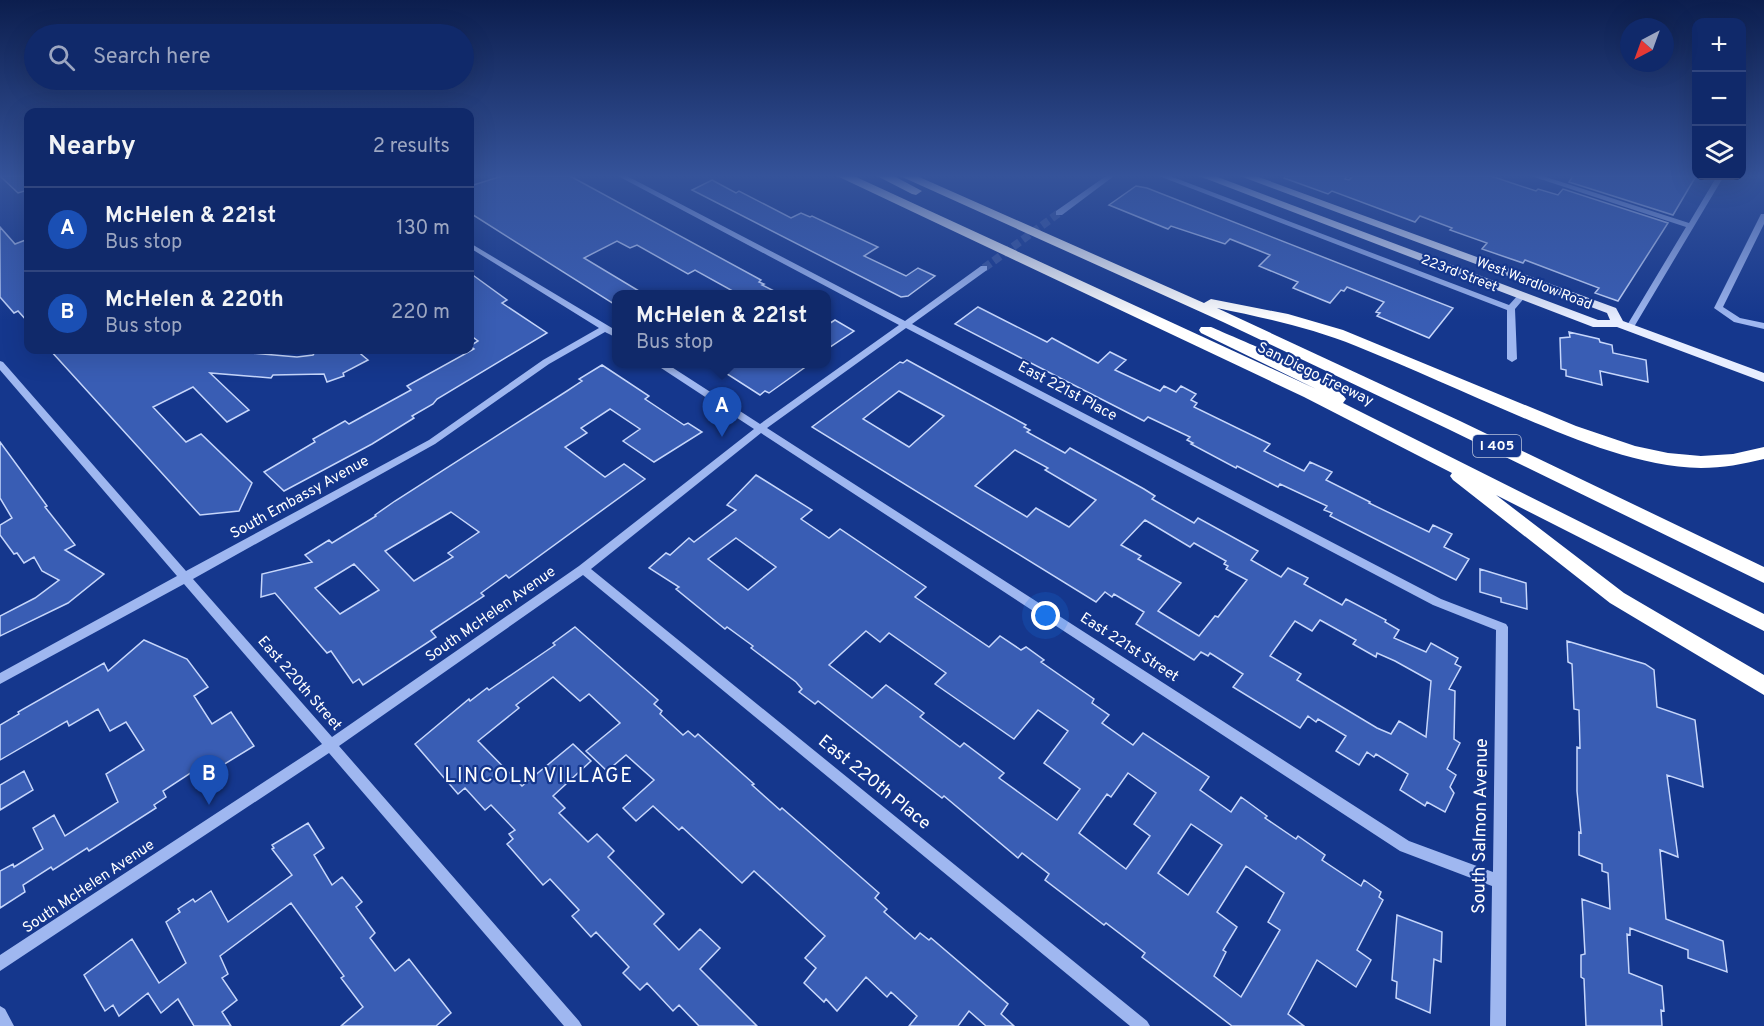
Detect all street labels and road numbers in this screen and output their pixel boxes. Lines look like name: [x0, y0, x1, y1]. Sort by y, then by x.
street label: 223rd Street: [1418, 252, 1500, 296]
street label: West Wardlow Road: [1474, 254, 1594, 314]
street label: San Diego Freeway: [1254, 339, 1376, 411]
street label: East 221st Place: [1014, 358, 1120, 426]
road number: I 405: [1473, 435, 1521, 457]
street label: South Embassy Avenue: [227, 452, 373, 544]
street label: South McHelen Avenue: [422, 563, 560, 667]
street label: East 221st Street: [1076, 609, 1182, 687]
street label: East 220th Street: [253, 633, 345, 735]
street label: East 220th Place: [813, 730, 935, 836]
street label: South Salmon Avenue: [1468, 738, 1494, 914]
street label: South McHelen Avenue: [20, 836, 158, 938]

